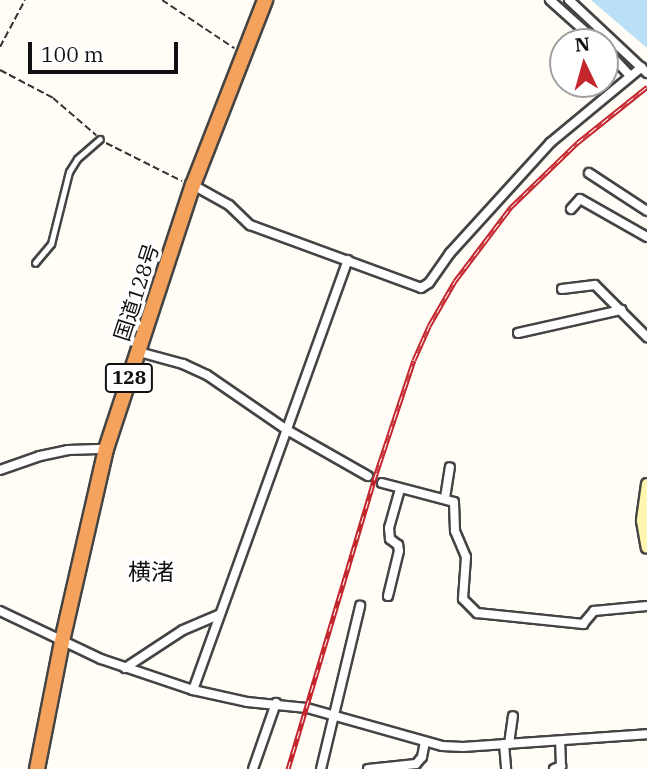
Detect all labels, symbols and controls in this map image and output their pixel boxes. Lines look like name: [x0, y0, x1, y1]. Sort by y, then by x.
scale bar: [32, 28, 182, 72]
north arrow: [549, 28, 619, 98]
text: N: [574, 31, 591, 57]
text: 100 m: [41, 40, 104, 68]
street label: 国道128号: [108, 240, 164, 344]
road number: 128: [104, 362, 154, 394]
district label: 横渚: [128, 557, 174, 585]

